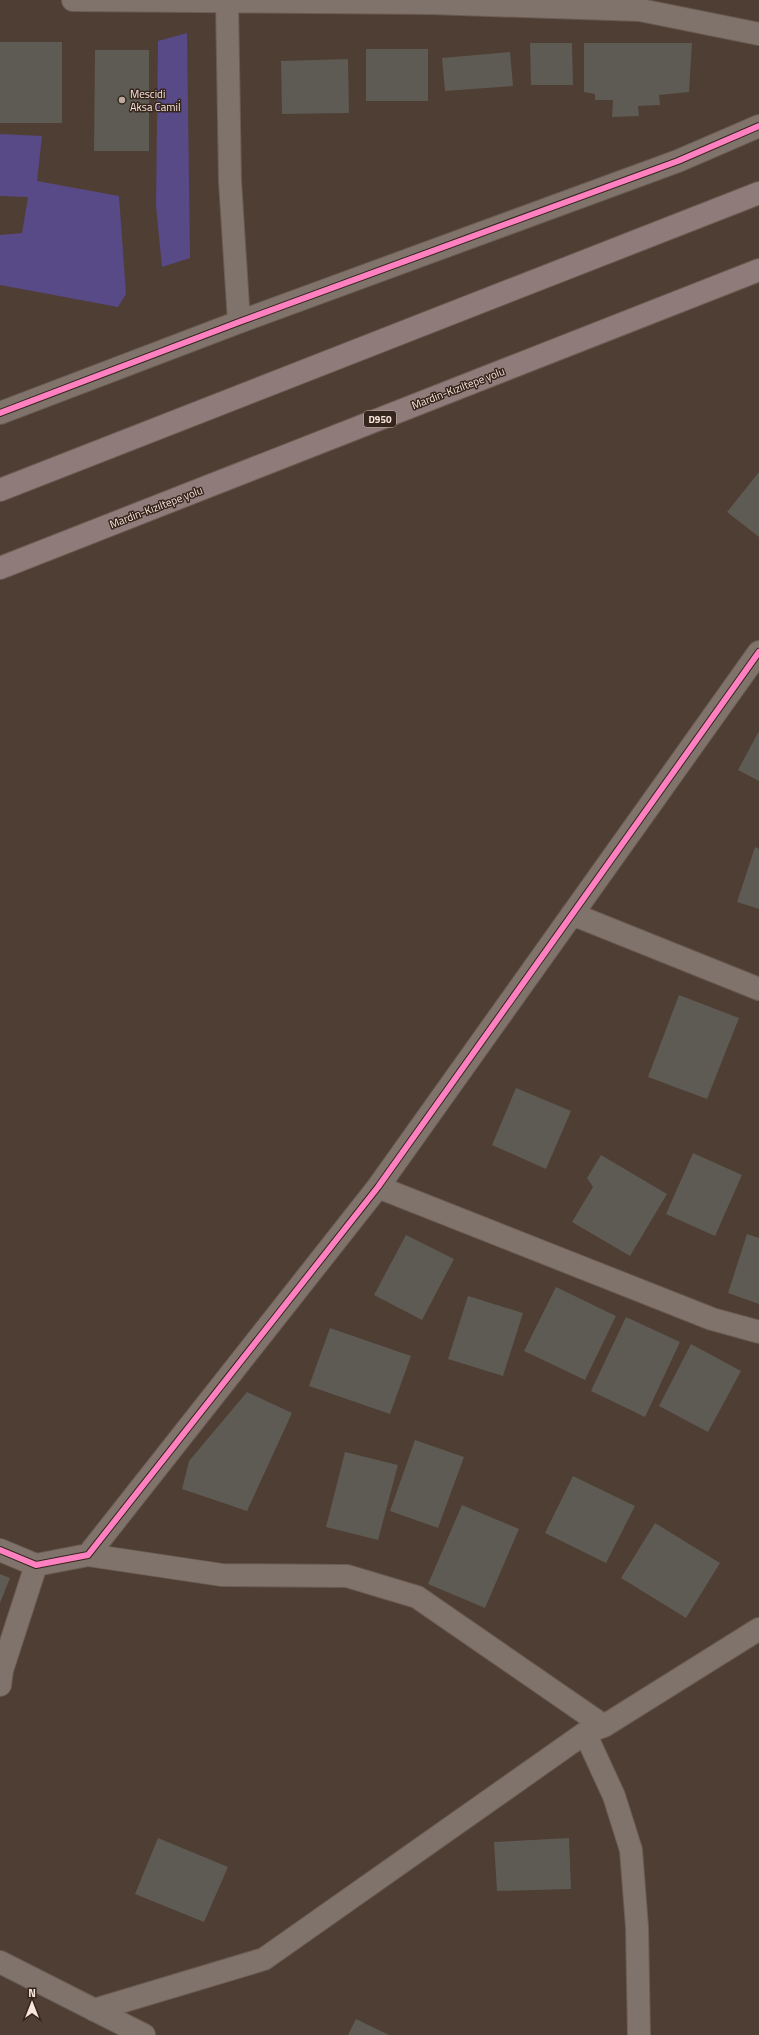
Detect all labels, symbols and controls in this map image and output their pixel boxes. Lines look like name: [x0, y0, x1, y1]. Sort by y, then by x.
place label: Mescidi Aksa Camiİ: [130, 86, 181, 115]
marker: Mescidi Aksa Camiİ: [117, 95, 127, 105]
street label: Mardin-Kızıltepe yolu: [409, 363, 507, 413]
road number: D950: [364, 411, 396, 427]
street label: Mardin-Kızıltepe yolu: [107, 482, 205, 532]
north arrow: [12, 1983, 52, 2023]
text: N: [28, 1985, 36, 2001]

